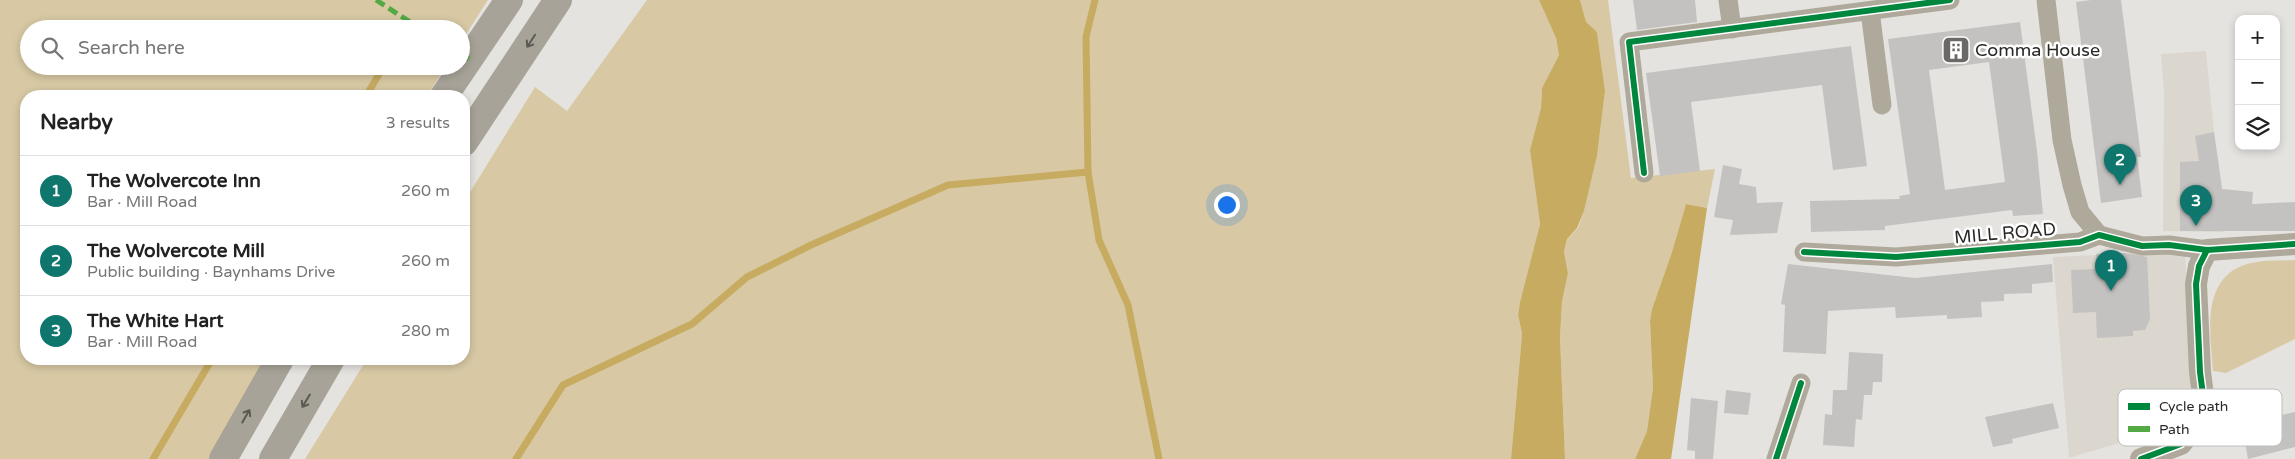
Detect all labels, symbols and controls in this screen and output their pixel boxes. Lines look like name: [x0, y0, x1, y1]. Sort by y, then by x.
map controls: [2235, 15, 2280, 150]
button: +: [2235, 15, 2280, 60]
search box: [20, 20, 470, 75]
one-way arrow: [526, 33, 536, 47]
icon: search: [38, 34, 66, 62]
building icon: Comma House: [1941, 35, 1971, 65]
text: Search here: [78, 37, 185, 59]
place label: Comma House: [1975, 39, 2100, 61]
button: −: [2235, 60, 2280, 105]
button: layers: [2235, 105, 2280, 150]
text: Nearby: [40, 110, 113, 135]
text: 3 results: [386, 113, 450, 133]
pin: 2: [2104, 144, 2136, 185]
text: The Wolvercote Inn: [87, 170, 261, 192]
text: 1: [51, 181, 61, 201]
text: 260 m: [401, 181, 450, 201]
pin: 3: [2180, 185, 2212, 226]
text: Bar · Mill Road: [87, 192, 197, 212]
your location: [1214, 192, 1240, 218]
street label: MILL ROAD: [1953, 218, 2057, 248]
text: The Wolvercote Mill: [87, 240, 265, 262]
pin: 1: [2095, 250, 2127, 291]
text: 2: [51, 251, 61, 271]
text: 260 m: [401, 251, 450, 271]
text: Public building · Baynhams Drive: [87, 262, 335, 282]
text: The White Hart: [87, 310, 224, 332]
text: 3: [51, 321, 61, 341]
text: 280 m: [401, 321, 450, 341]
text: Bar · Mill Road: [87, 332, 197, 352]
legend: [2118, 389, 2282, 446]
one-way arrow: [300, 393, 310, 407]
text: Cycle path: [2159, 398, 2228, 415]
one-way arrow: [242, 410, 252, 424]
text: Path: [2159, 421, 2190, 438]

